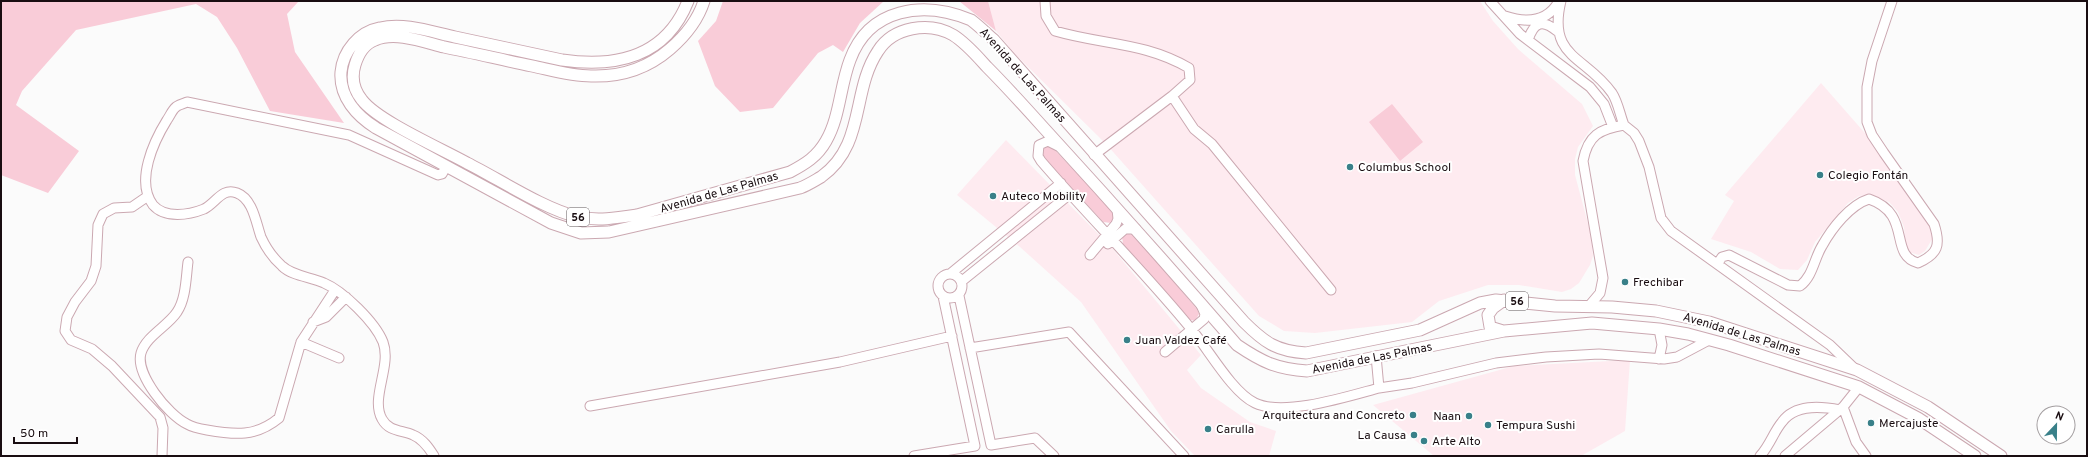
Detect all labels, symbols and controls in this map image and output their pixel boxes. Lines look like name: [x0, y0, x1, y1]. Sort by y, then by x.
street label: Avenida de Las Palmas: [975, 25, 1069, 126]
place label: Columbus School: [1358, 160, 1451, 176]
marker: Columbus School: [1345, 162, 1355, 172]
street label: Avenida de Las Palmas: [658, 168, 780, 218]
place label: Colegio Fontán: [1828, 168, 1908, 184]
marker: Colegio Fontán: [1815, 170, 1825, 180]
place label: Auteco Mobility: [1001, 189, 1086, 205]
marker: Auteco Mobility: [988, 191, 998, 201]
road number: 56: [567, 208, 589, 226]
place label: Frechibar: [1633, 275, 1684, 291]
marker: Frechibar: [1620, 277, 1630, 287]
road number: 56: [1506, 292, 1528, 310]
street label: Avenida de Las Palmas: [1681, 309, 1803, 360]
place label: Juan Valdez Café: [1135, 333, 1227, 349]
marker: Juan Valdez Café: [1122, 335, 1132, 345]
street label: Avenida de Las Palmas: [1311, 339, 1434, 379]
north arrow: [2036, 405, 2076, 445]
place label: Arquitectura and Concreto: [1262, 408, 1405, 424]
place label: Naan: [1433, 409, 1461, 425]
text: N: [2053, 409, 2066, 425]
marker: Arquitectura and Concreto: [1408, 410, 1418, 420]
marker: Naan: [1464, 411, 1474, 421]
place label: Mercajuste: [1879, 416, 1938, 432]
place label: Tempura Sushi: [1496, 418, 1575, 434]
marker: Mercajuste: [1866, 418, 1876, 428]
scale bar: [14, 419, 77, 445]
marker: Tempura Sushi: [1483, 420, 1493, 430]
place label: Carulla: [1216, 422, 1254, 438]
marker: Carulla: [1203, 424, 1213, 434]
text: 50 m: [20, 426, 48, 442]
place label: La Causa: [1358, 428, 1406, 444]
marker: La Causa: [1409, 430, 1419, 440]
place label: Arte Alto: [1432, 434, 1481, 450]
marker: Arte Alto: [1419, 436, 1429, 446]

